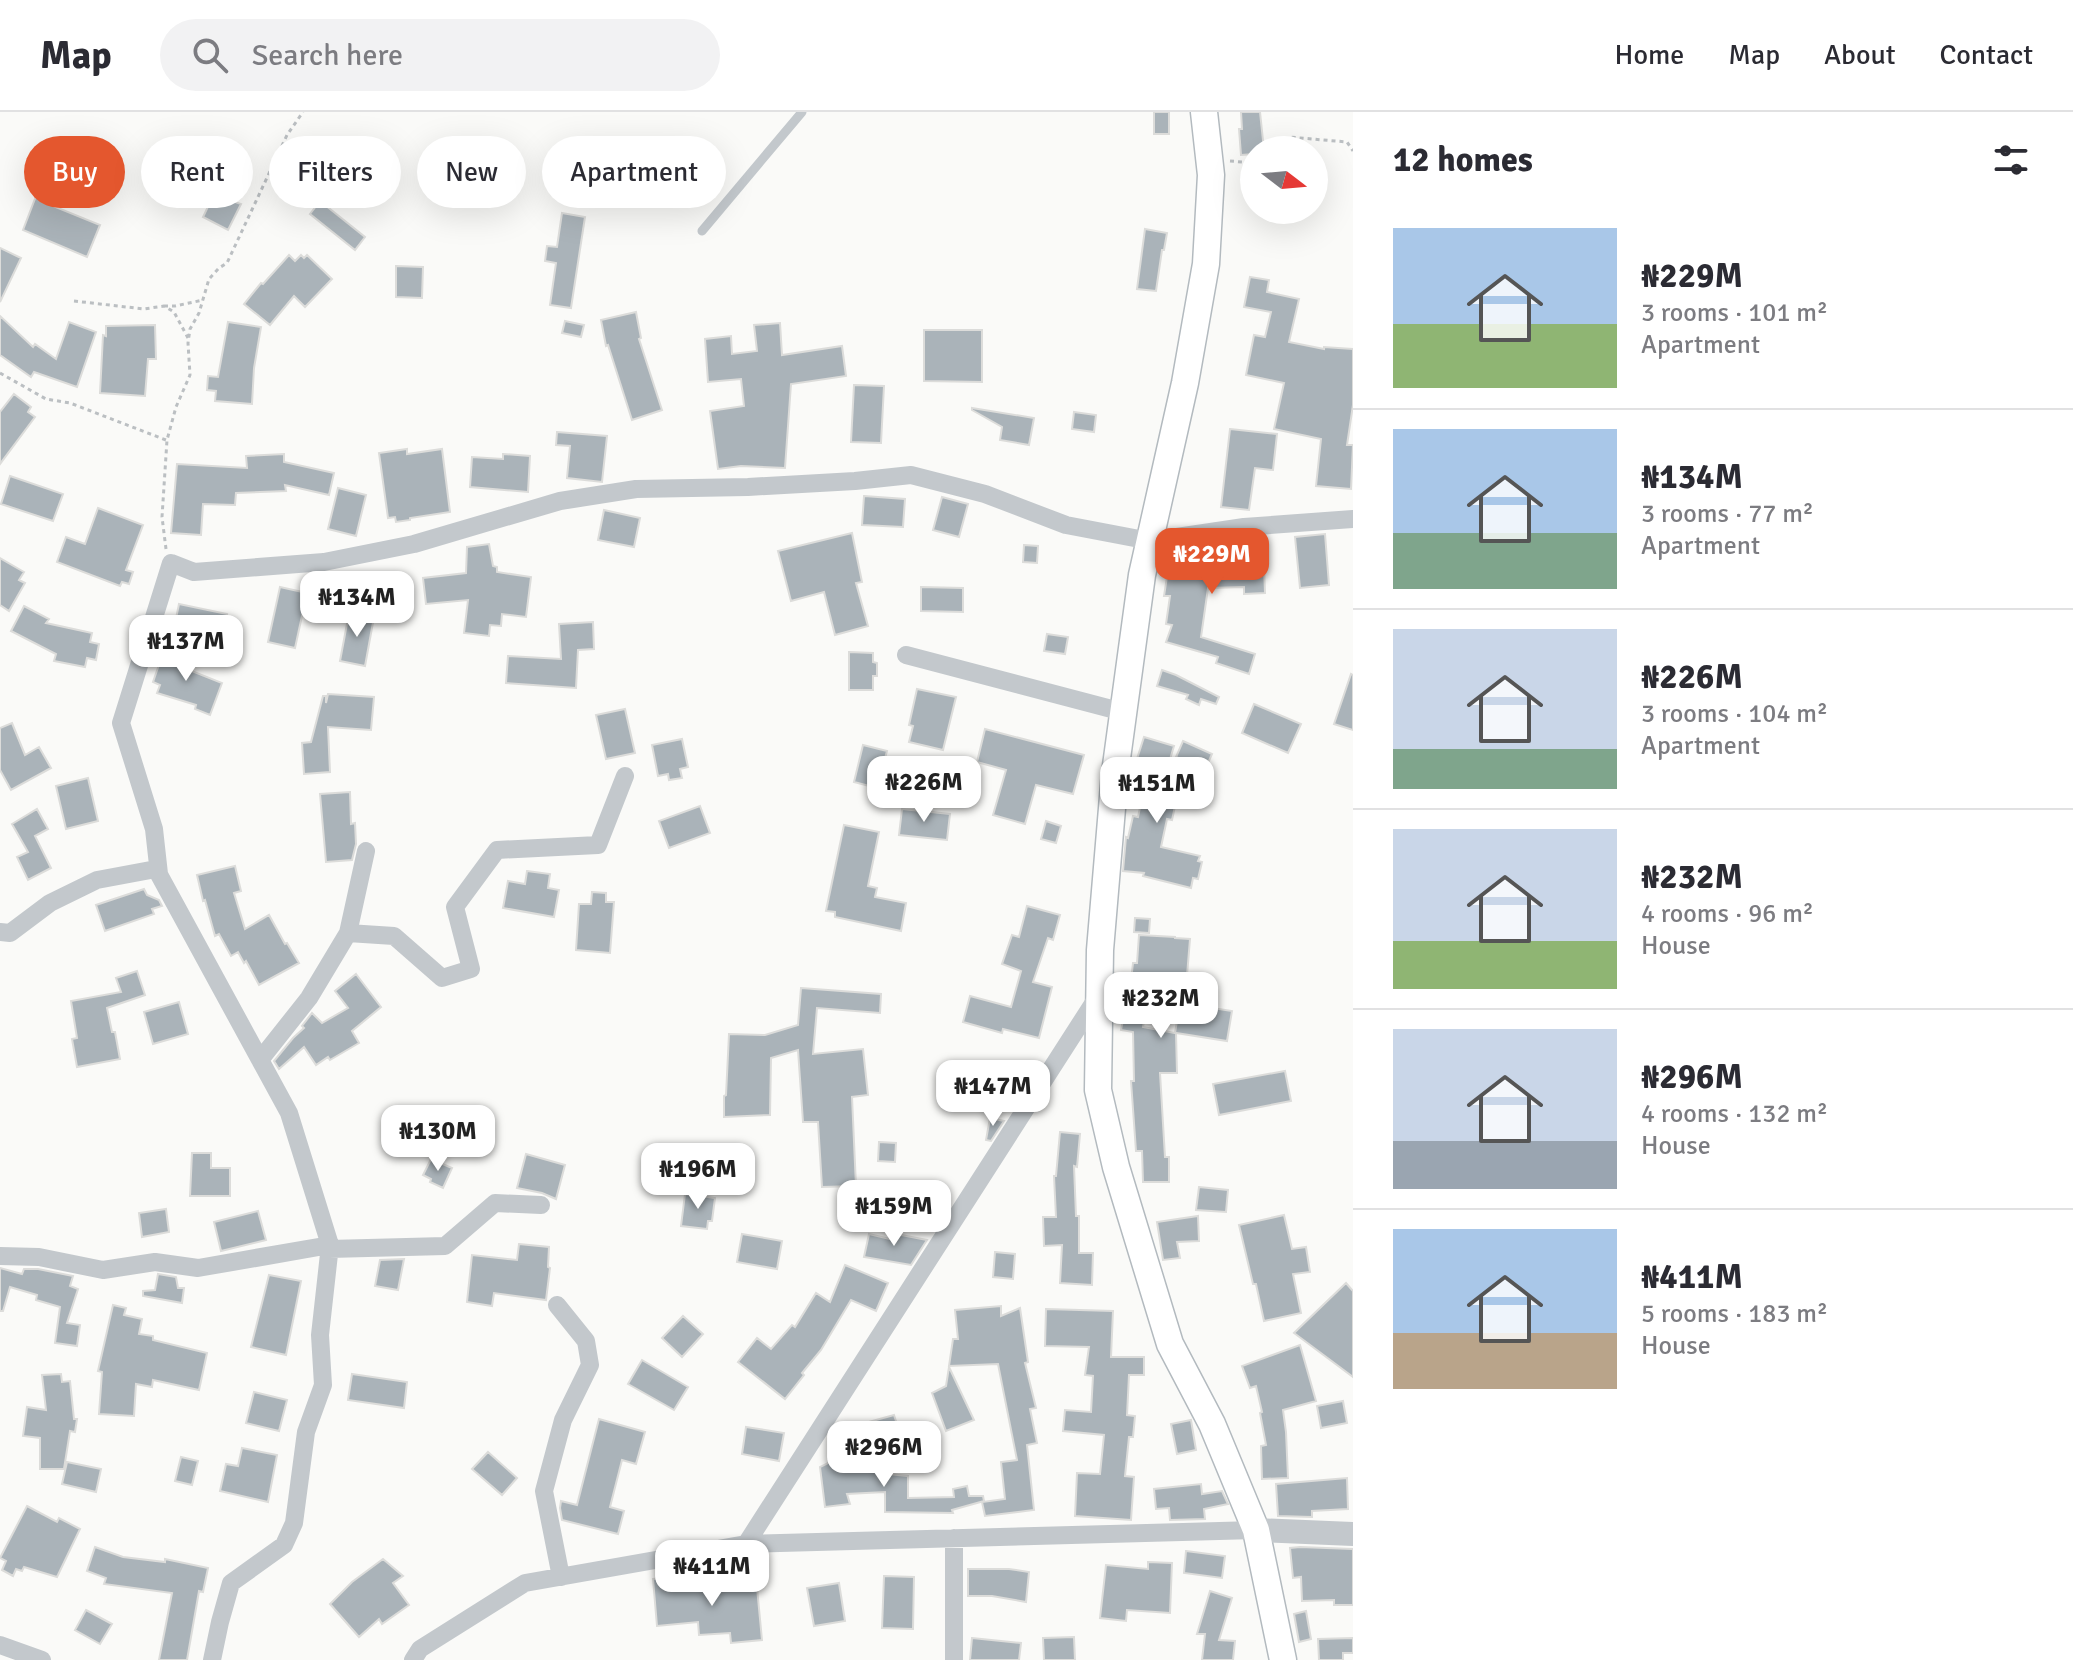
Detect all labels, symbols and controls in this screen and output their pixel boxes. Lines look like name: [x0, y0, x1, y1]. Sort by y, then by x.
search box: [160, 19, 720, 91]
text: Map: [40, 32, 112, 79]
icon: search: [188, 33, 232, 77]
text: Search here: [252, 37, 403, 74]
text: Home: [1615, 38, 1684, 72]
text: Map: [1728, 38, 1780, 72]
text: About: [1824, 38, 1896, 72]
text: Contact: [1940, 38, 2033, 72]
chip: Buy: [24, 136, 125, 208]
chip: Rent: [141, 136, 253, 208]
chip: Filters: [269, 136, 401, 208]
chip: New: [417, 136, 526, 208]
chip: Apartment: [542, 136, 726, 208]
north arrow: [1240, 136, 1328, 224]
map controls: [1240, 136, 1328, 224]
icon: filters: [1989, 138, 2033, 182]
text: 12 homes: [1393, 139, 1533, 181]
text: ₦229M: [1641, 255, 1743, 297]
icon: home: [1457, 260, 1553, 356]
text: 3 rooms · 101 m²: [1641, 297, 1828, 329]
text: Apartment: [1641, 329, 1760, 361]
text: ₦134M: [1641, 456, 1743, 498]
icon: home: [1457, 461, 1553, 557]
text: 3 rooms · 77 m²: [1641, 498, 1814, 530]
pin: ₦229M: [1156, 528, 1268, 596]
text: Apartment: [1641, 530, 1760, 562]
text: ₦229M: [1173, 538, 1251, 570]
pin: ₦134M: [301, 571, 413, 639]
text: ₦134M: [318, 581, 396, 613]
pin: ₦137M: [130, 615, 242, 683]
text: ₦137M: [147, 625, 225, 657]
text: ₦226M: [1641, 656, 1743, 698]
icon: home: [1457, 661, 1553, 757]
text: 3 rooms · 104 m²: [1641, 698, 1828, 730]
text: Apartment: [1641, 730, 1760, 762]
pin: ₦226M: [868, 756, 980, 824]
pin: ₦151M: [1101, 757, 1213, 825]
text: ₦226M: [885, 766, 963, 798]
text: ₦151M: [1118, 767, 1196, 799]
text: ₦232M: [1641, 856, 1743, 898]
icon: home: [1457, 861, 1553, 957]
text: 4 rooms · 96 m²: [1641, 898, 1814, 930]
text: House: [1641, 930, 1711, 962]
pin: ₦232M: [1105, 972, 1217, 1040]
text: ₦232M: [1122, 982, 1200, 1014]
text: ₦296M: [1641, 1056, 1743, 1098]
pin: ₦147M: [937, 1060, 1049, 1128]
icon: home: [1457, 1061, 1553, 1157]
text: ₦147M: [954, 1070, 1032, 1102]
text: 4 rooms · 132 m²: [1641, 1098, 1828, 1130]
pin: ₦130M: [382, 1105, 494, 1173]
text: ₦130M: [399, 1115, 477, 1147]
text: House: [1641, 1130, 1711, 1162]
pin: ₦196M: [642, 1143, 754, 1211]
text: ₦196M: [659, 1153, 737, 1185]
pin: ₦159M: [838, 1180, 950, 1248]
text: ₦159M: [855, 1190, 933, 1222]
text: ₦411M: [1641, 1256, 1743, 1298]
icon: home: [1457, 1261, 1553, 1357]
text: 5 rooms · 183 m²: [1641, 1298, 1828, 1330]
text: House: [1641, 1330, 1711, 1362]
pin: ₦296M: [828, 1421, 940, 1489]
text: ₦296M: [845, 1431, 923, 1463]
pin: ₦411M: [656, 1540, 768, 1608]
text: ₦411M: [673, 1550, 751, 1582]

